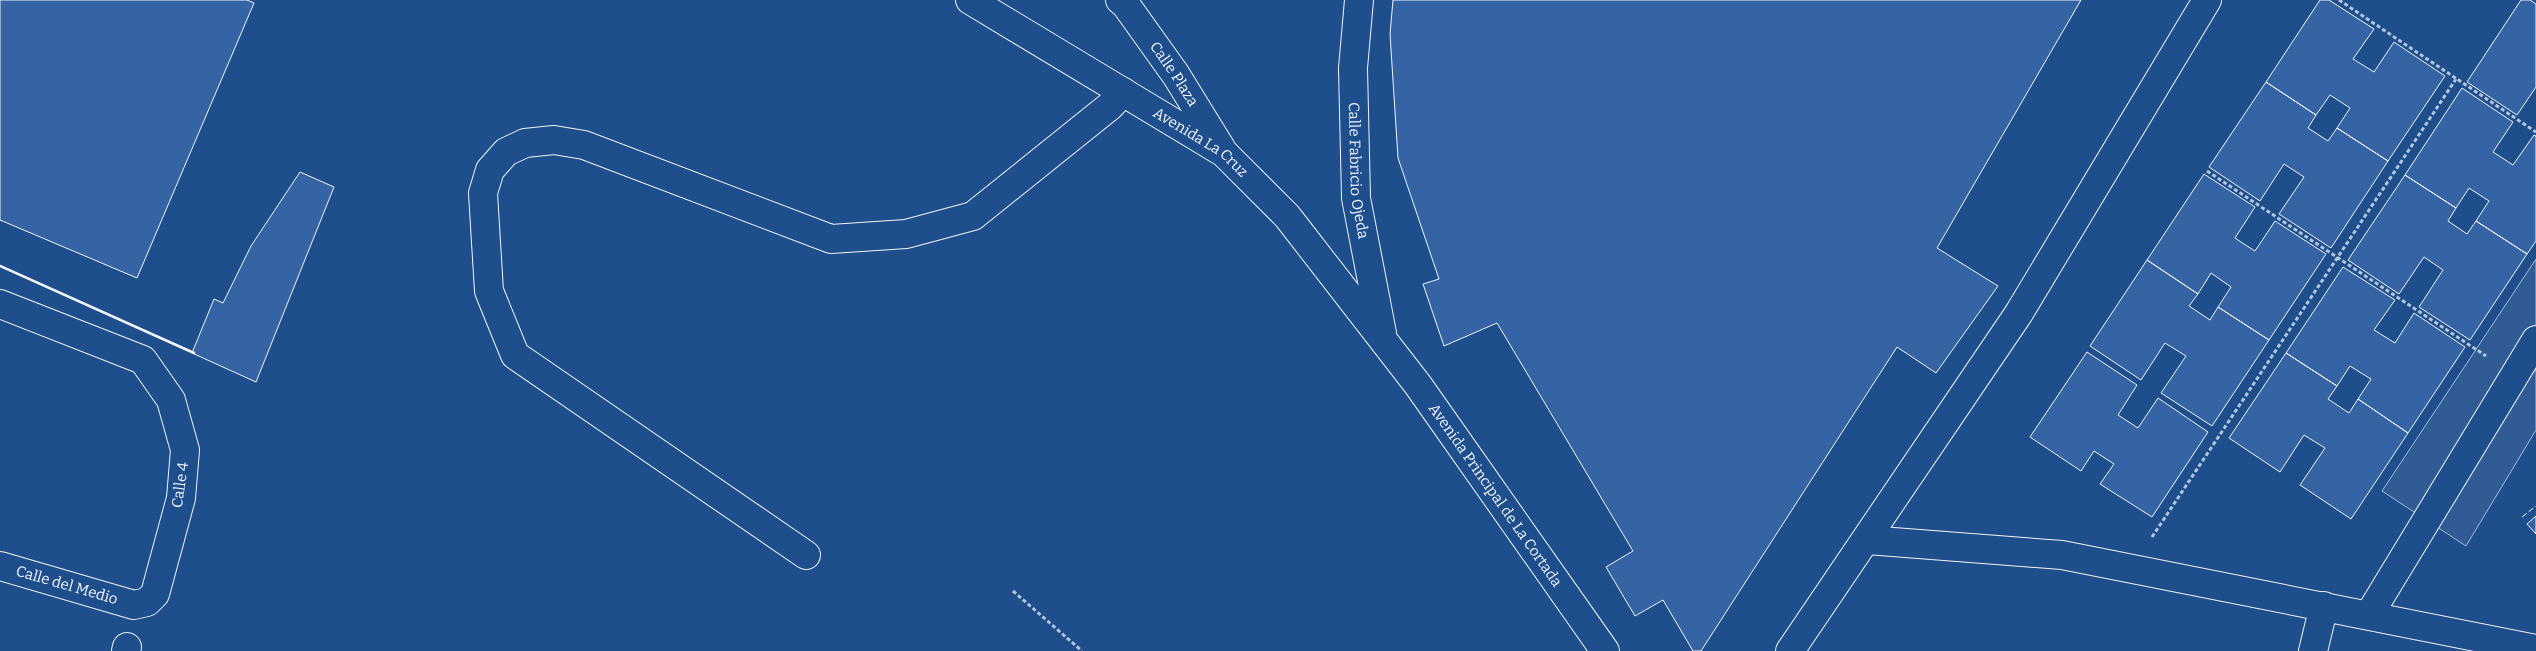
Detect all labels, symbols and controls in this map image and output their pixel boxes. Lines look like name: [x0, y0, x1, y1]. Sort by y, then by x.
street label: Calle Plaza: [1146, 38, 1202, 110]
street label: Calle Fabricio Ojeda: [1345, 102, 1373, 240]
street label: Avenida La Cruz: [1150, 103, 1252, 181]
street label: Avenida Principal de La Cortada: [1425, 400, 1566, 590]
street label: Calle 4: [168, 461, 192, 509]
street label: Calle del Medio: [14, 562, 120, 608]

